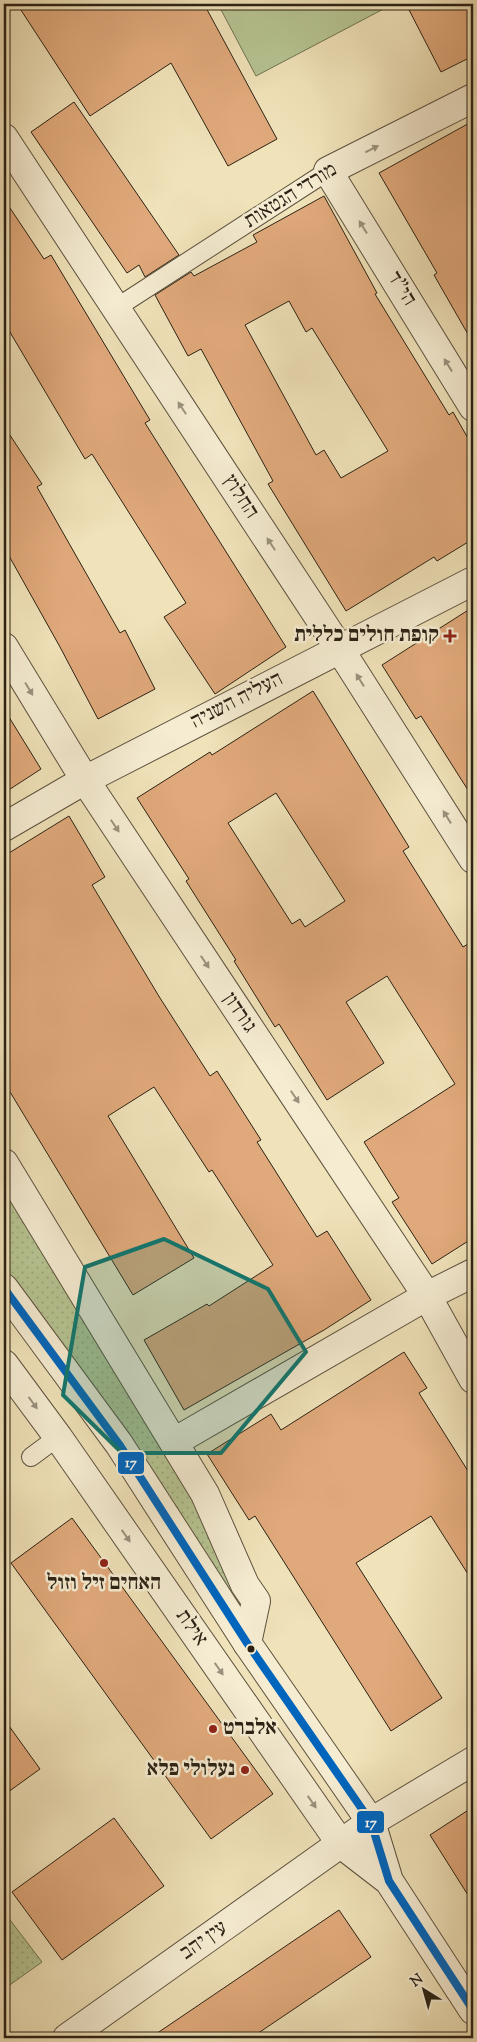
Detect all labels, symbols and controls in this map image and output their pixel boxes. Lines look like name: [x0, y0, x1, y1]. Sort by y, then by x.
one-way arrow: [365, 145, 379, 153]
street label: מורדי הגטאות: [239, 156, 343, 236]
one-way arrow: [358, 220, 367, 233]
street label: הי"ד: [379, 266, 423, 312]
one-way arrow: [443, 359, 452, 372]
one-way arrow: [177, 402, 187, 415]
street label: החלוץ: [215, 469, 265, 525]
one-way arrow: [266, 538, 276, 551]
place label: קופת חולים כללית: [294, 621, 439, 651]
marker: קופת חולים כללית: [443, 629, 457, 643]
street label: העליה השניה: [185, 665, 289, 737]
one-way arrow: [355, 674, 365, 687]
one-way arrow: [24, 682, 34, 695]
one-way arrow: [442, 811, 452, 824]
one-way arrow: [110, 820, 120, 833]
one-way arrow: [200, 955, 210, 969]
street label: גורדון: [215, 987, 263, 1039]
one-way arrow: [290, 1090, 300, 1104]
one-way arrow: [27, 1396, 38, 1409]
line badge: 17: [117, 1451, 145, 1475]
text: 17: [125, 1454, 138, 1474]
one-way arrow: [121, 1529, 131, 1542]
marker: האחים זיל וזול: [98, 1557, 110, 1569]
place label: האחים זיל וזול: [47, 1569, 161, 1599]
street label: אילת: [168, 1604, 214, 1652]
unlabelled marker: [246, 1644, 256, 1654]
one-way arrow: [214, 1662, 224, 1676]
place label: אלברט: [223, 1714, 277, 1744]
marker: אלברט: [207, 1723, 219, 1735]
place label: נעלולי פלא: [147, 1755, 235, 1785]
marker: נעלולי פלא: [239, 1764, 251, 1776]
one-way arrow: [307, 1796, 317, 1809]
line badge: 17: [356, 1810, 385, 1834]
text: 17: [365, 1814, 378, 1834]
street label: עין יהב: [174, 1914, 234, 1968]
north arrow: [400, 1964, 450, 2014]
text: N: [407, 1970, 428, 1993]

